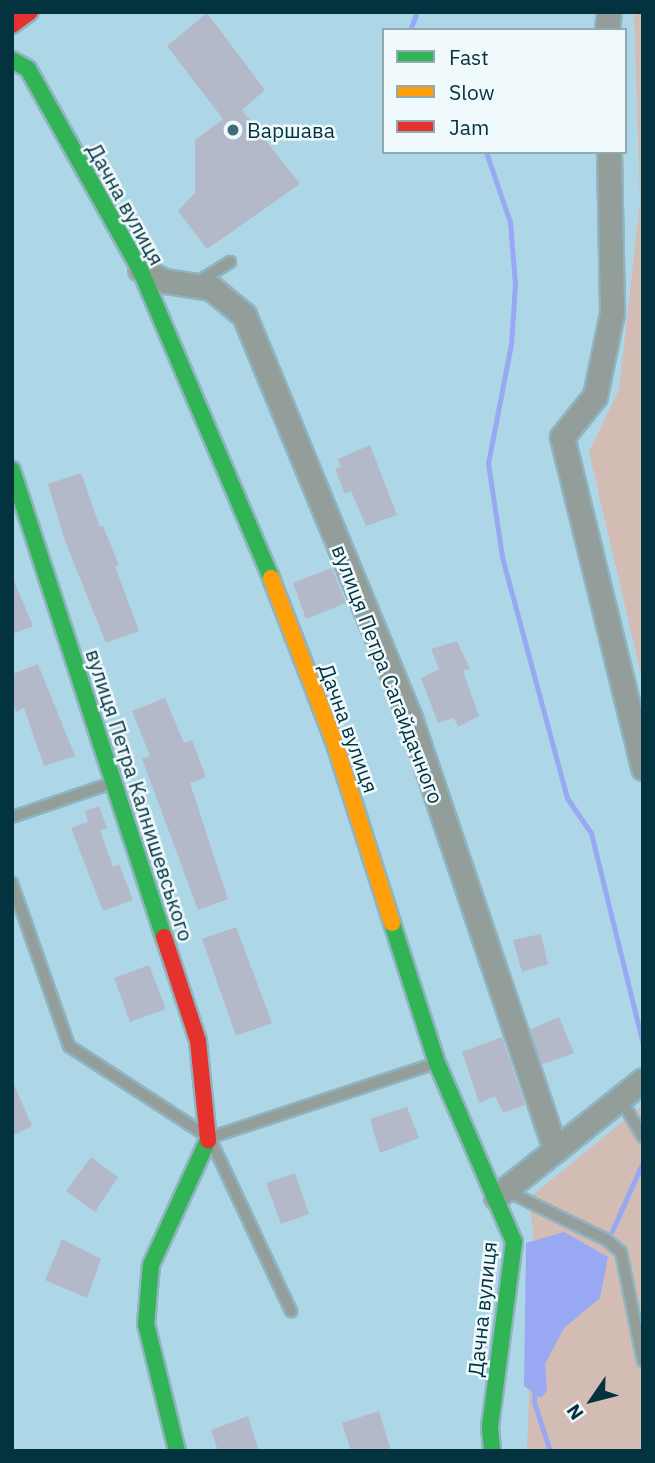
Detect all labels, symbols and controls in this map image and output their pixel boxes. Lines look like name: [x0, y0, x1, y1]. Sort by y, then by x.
legend: [382, 28, 627, 154]
text: Fast: [449, 43, 489, 71]
text: Slow: [449, 78, 495, 106]
text: Jam: [449, 113, 489, 141]
place label: Варшава: [247, 117, 335, 143]
marker: Варшава: [225, 122, 241, 138]
street label: Дачна вулиця: [82, 139, 170, 269]
street label: вулиця Петра Сагайдачного: [327, 541, 449, 807]
street label: вулиця Петра Калнишевського: [81, 646, 199, 944]
street label: Дачна вулиця: [314, 660, 384, 796]
street label: Дачна вулиця: [462, 1240, 502, 1378]
north arrow: [557, 1365, 627, 1435]
text: N: [561, 1400, 589, 1425]

